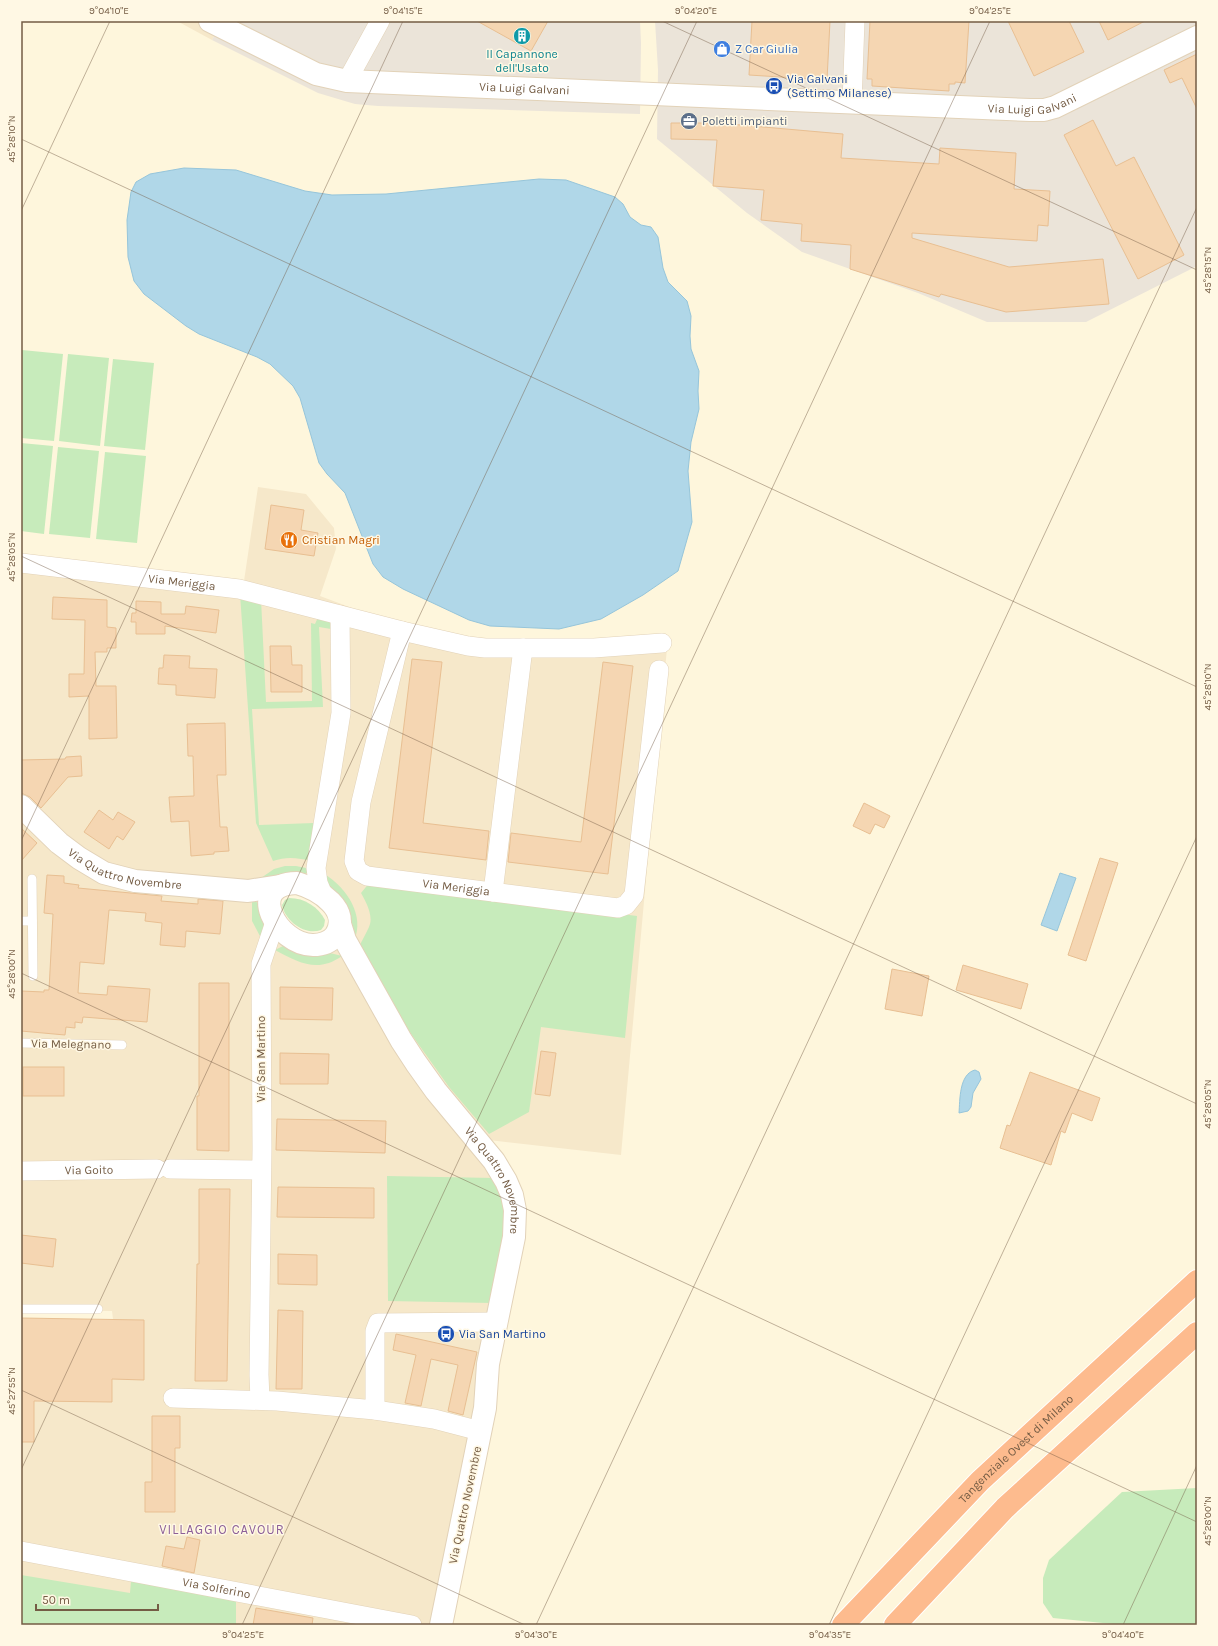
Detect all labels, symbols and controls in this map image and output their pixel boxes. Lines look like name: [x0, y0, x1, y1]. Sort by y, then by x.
text: 9°04'10"E: [89, 5, 129, 17]
text: 9°04'15"E: [383, 5, 423, 17]
text: 9°04'20"E: [675, 5, 717, 17]
text: 9°04'25"E: [969, 5, 1011, 17]
building icon: Il Capannone dell'Usato: [512, 26, 532, 46]
shop icon: Z Car Giulia: [712, 39, 732, 59]
place label: Z Car Giulia: [735, 42, 798, 56]
place label: Il Capannone dell'Usato: [486, 47, 558, 75]
place label: Via Galvani (Settimo Milanese): [787, 72, 892, 100]
bus stop icon: Via Galvani (Settimo Milanese): [764, 76, 784, 96]
street label: Via Luigi Galvani: [479, 80, 570, 97]
street label: Via Luigi Galvani: [987, 91, 1079, 117]
office icon: Poletti impianti: [679, 111, 699, 131]
place label: Poletti impianti: [702, 114, 788, 128]
text: 45°28'10"N: [6, 115, 18, 163]
text: 45°28'15"N: [1202, 247, 1214, 293]
restaurant icon: Cristian Magri: [279, 530, 299, 550]
text: 45°28'05"N: [6, 532, 18, 582]
place label: Cristian Magri: [302, 533, 380, 547]
street label: Via Meriggia: [147, 571, 216, 593]
text: 45°28'10"N: [1202, 663, 1214, 711]
street label: Via Quattro Novembre: [65, 845, 182, 892]
street label: Via Meriggia: [422, 876, 491, 899]
text: 45°28'00"N: [6, 949, 18, 999]
street label: Via San Martino: [254, 1016, 268, 1102]
street label: Via Melegnano: [31, 1036, 111, 1052]
text: 45°28'05"N: [1202, 1079, 1214, 1129]
street label: Via Quattro Novembre: [462, 1124, 522, 1234]
street label: Via Goito: [65, 1163, 113, 1177]
bus stop icon: Via San Martino: [436, 1324, 456, 1344]
place label: Via San Martino: [459, 1327, 546, 1341]
text: 45°27'55"N: [6, 1367, 18, 1415]
street label: Tangenziale Ovest di Milano: [956, 1392, 1076, 1506]
street label: Via Quattro Novembre: [446, 1445, 484, 1565]
text: 45°28'00"N: [1202, 1496, 1214, 1546]
district label: VILLAGGIO CAVOUR: [159, 1522, 285, 1537]
street label: Via Solferino: [181, 1575, 252, 1601]
scale bar: [36, 1586, 158, 1612]
text: 50 m: [42, 1593, 70, 1607]
text: 9°04'25"E: [222, 1629, 264, 1641]
text: 9°04'30"E: [515, 1629, 557, 1641]
text: 9°04'35"E: [809, 1629, 851, 1641]
text: 9°04'40"E: [1102, 1629, 1144, 1641]

